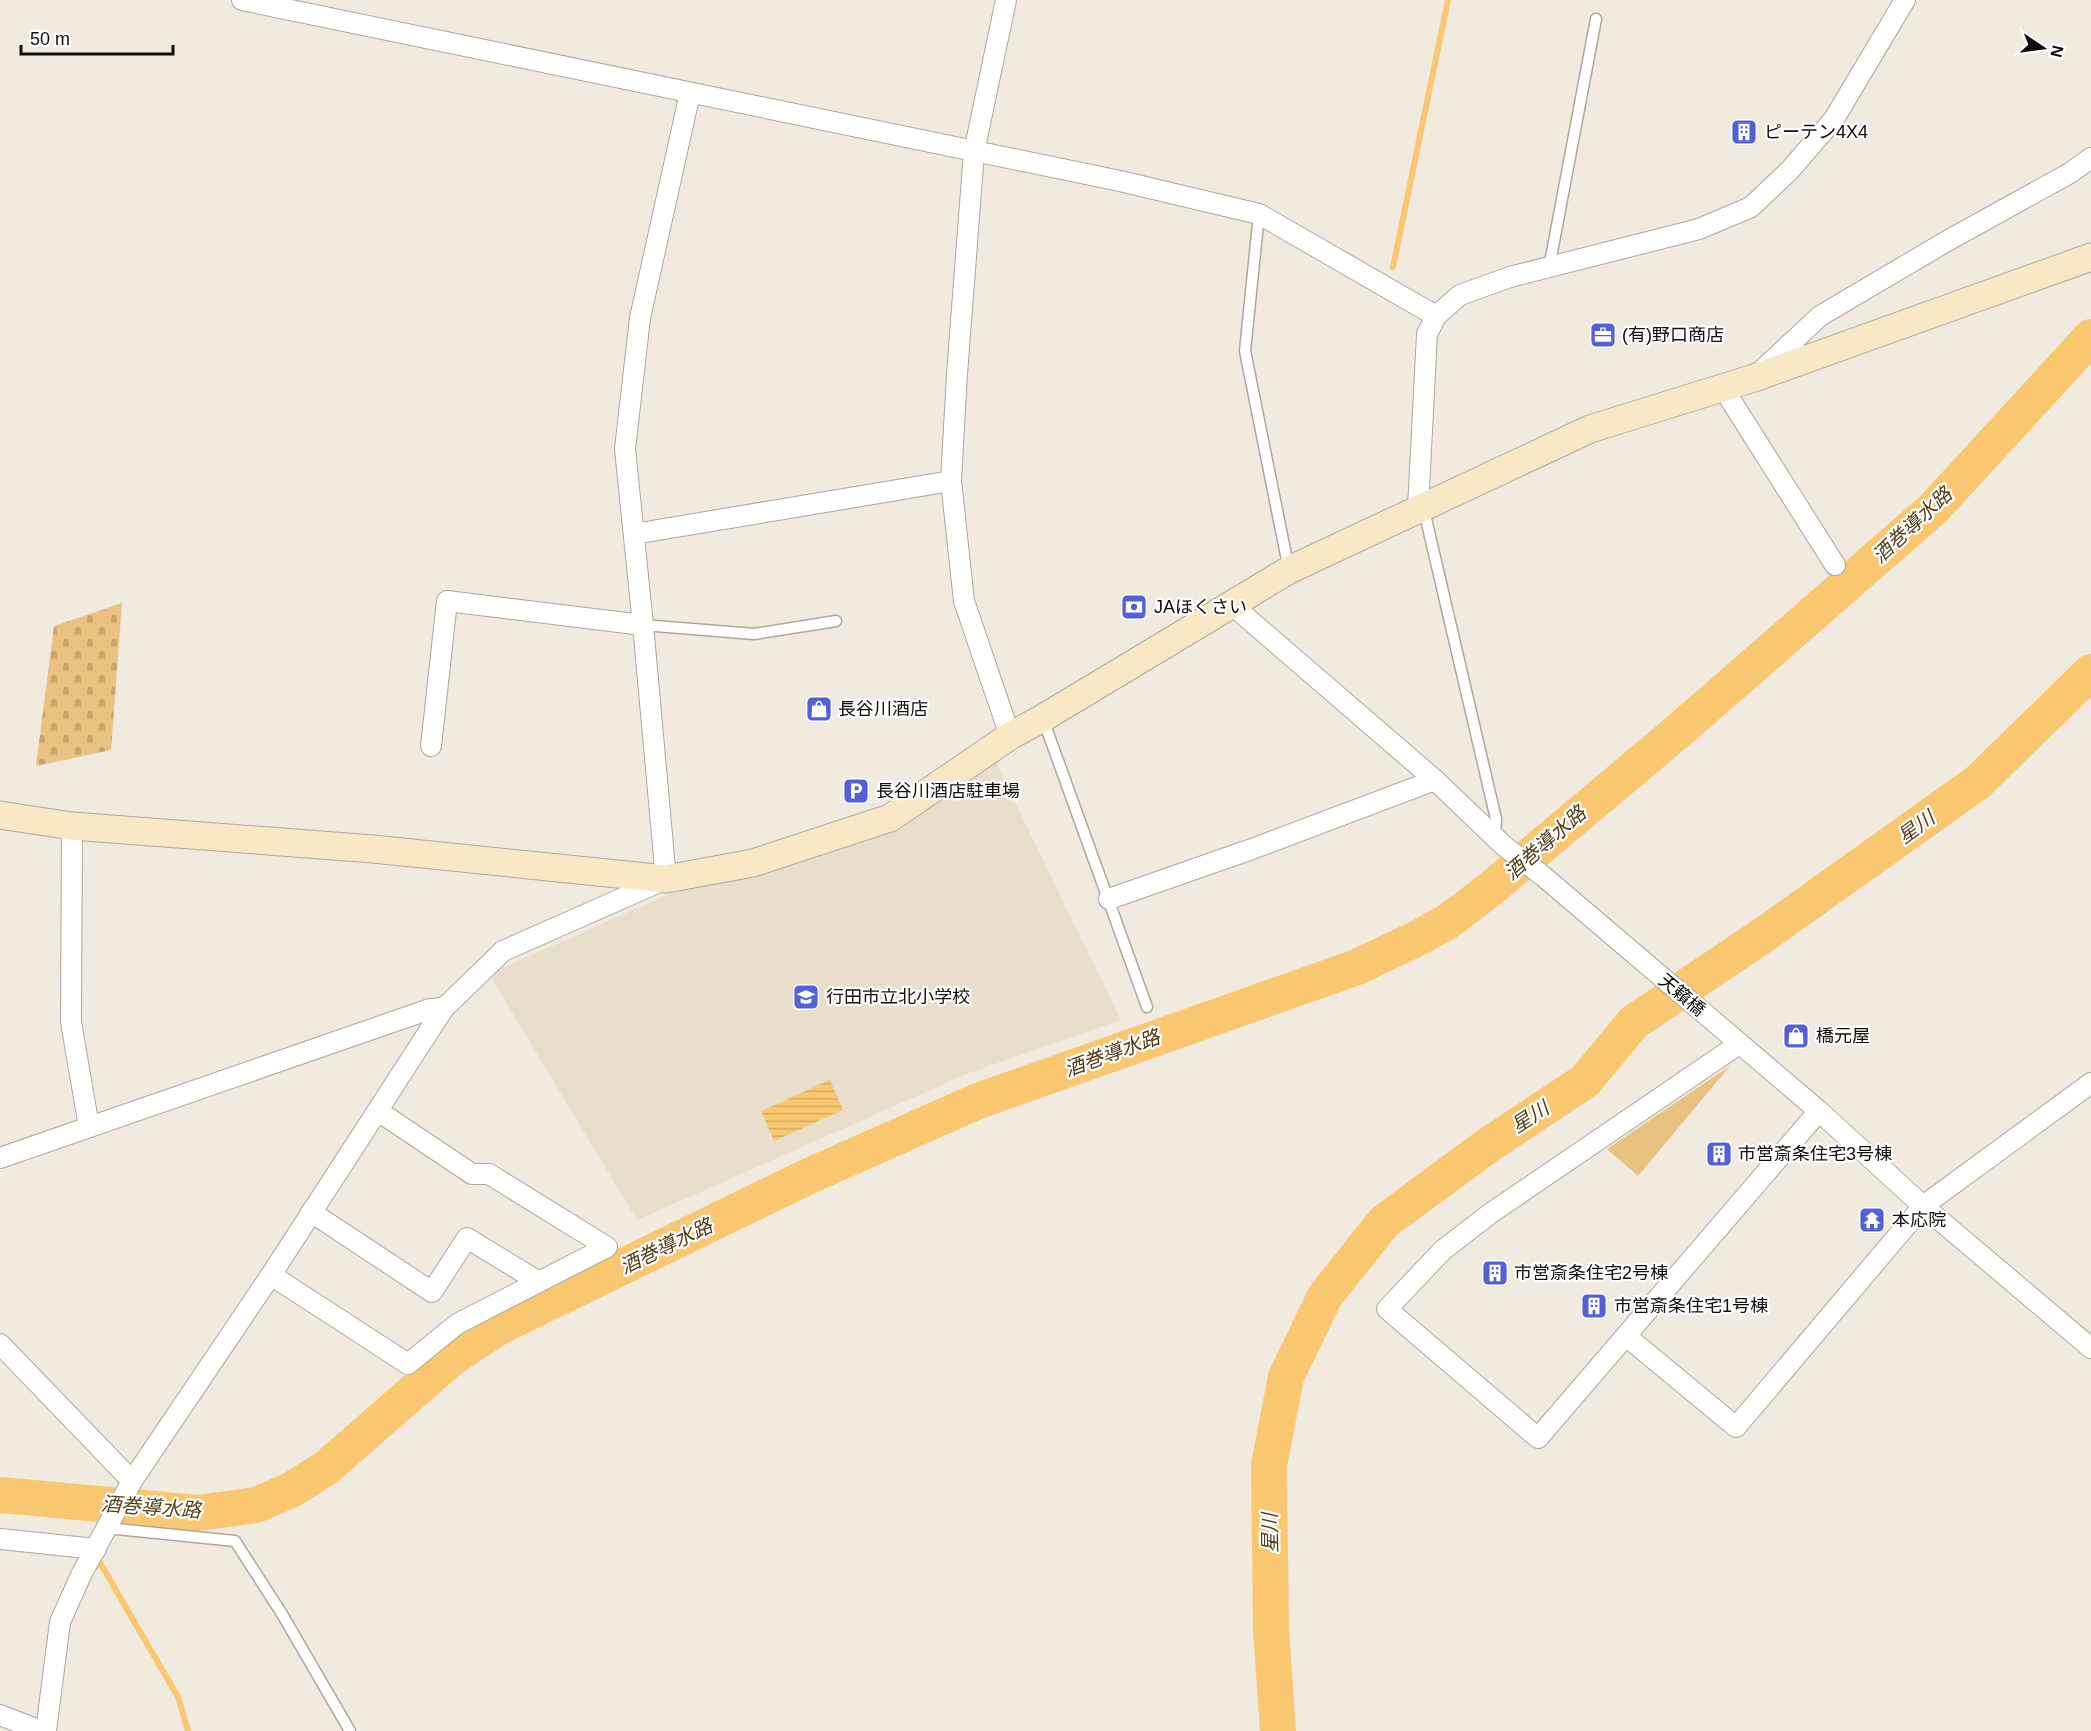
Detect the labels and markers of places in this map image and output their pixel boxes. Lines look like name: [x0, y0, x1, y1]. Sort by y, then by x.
building icon: ピーテン4X4: [1729, 117, 1759, 147]
place label: ピーテン4X4: [1764, 122, 1868, 142]
office icon: (有)野口商店: [1588, 320, 1618, 350]
place label: (有)野口商店: [1622, 325, 1724, 345]
bank icon: JAほくさい: [1119, 592, 1149, 622]
place label: JAほくさい: [1154, 597, 1247, 617]
shop icon: 長谷川酒店: [804, 694, 834, 724]
place label: 長谷川酒店: [838, 699, 928, 719]
parking icon: 長谷川酒店駐車場: [841, 776, 871, 806]
place label: 長谷川酒店駐車場: [876, 781, 1020, 801]
school or university icon: 行田市立北小学校: [791, 982, 821, 1012]
place label: 行田市立北小学校: [826, 987, 970, 1007]
shop icon: 橋元屋: [1781, 1021, 1811, 1051]
place label: 橋元屋: [1816, 1026, 1870, 1046]
building icon: 市営斎条住宅3号棟: [1704, 1139, 1734, 1169]
place label: 市営斎条住宅3号棟: [1738, 1144, 1892, 1164]
temple icon: 本応院: [1857, 1205, 1887, 1235]
place label: 本応院: [1892, 1210, 1946, 1230]
building icon: 市営斎条住宅2号棟: [1480, 1258, 1510, 1288]
place label: 市営斎条住宅2号棟: [1514, 1263, 1668, 1283]
building icon: 市営斎条住宅1号棟: [1579, 1291, 1609, 1321]
place label: 市営斎条住宅1号棟: [1614, 1296, 1768, 1316]

